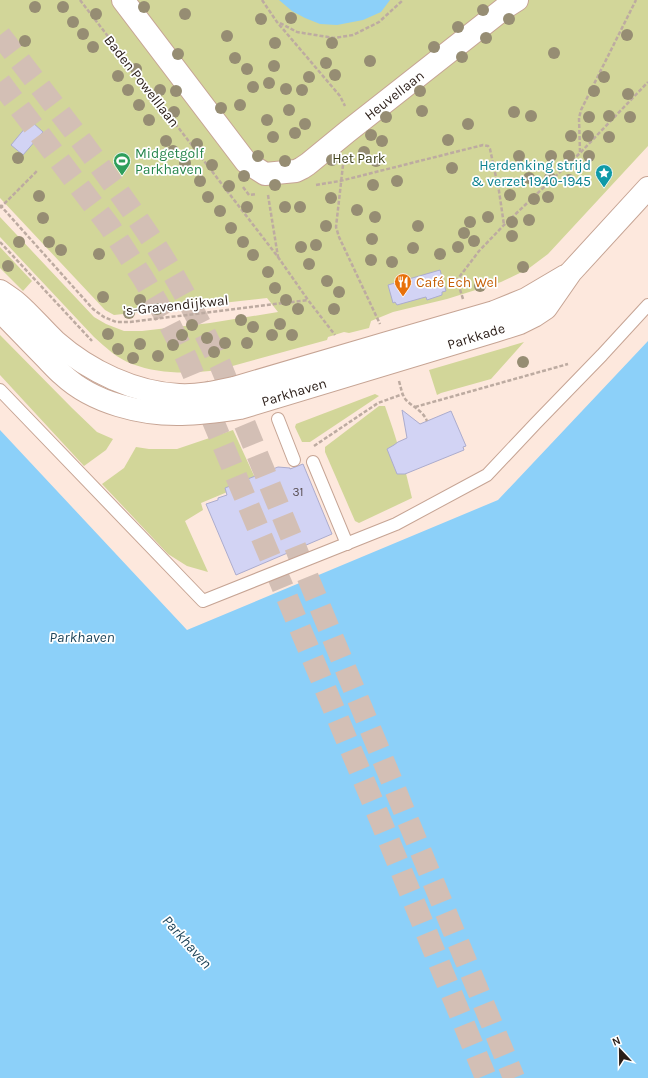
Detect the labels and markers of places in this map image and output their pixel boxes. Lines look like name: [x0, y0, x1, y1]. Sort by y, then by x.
place label: Midgetgolf Parkhaven: [135, 145, 204, 178]
sports icon: Midgetgolf Parkhaven: [112, 151, 132, 176]
place label: Herdenking strijd & verzet 1940-1945: [471, 157, 591, 190]
place icon: Herdenking strijd & verzet 1940-1945: [594, 163, 614, 188]
restaurant icon: Café Ech Wel: [393, 272, 413, 297]
place label: Café Ech Wel: [416, 274, 498, 291]

